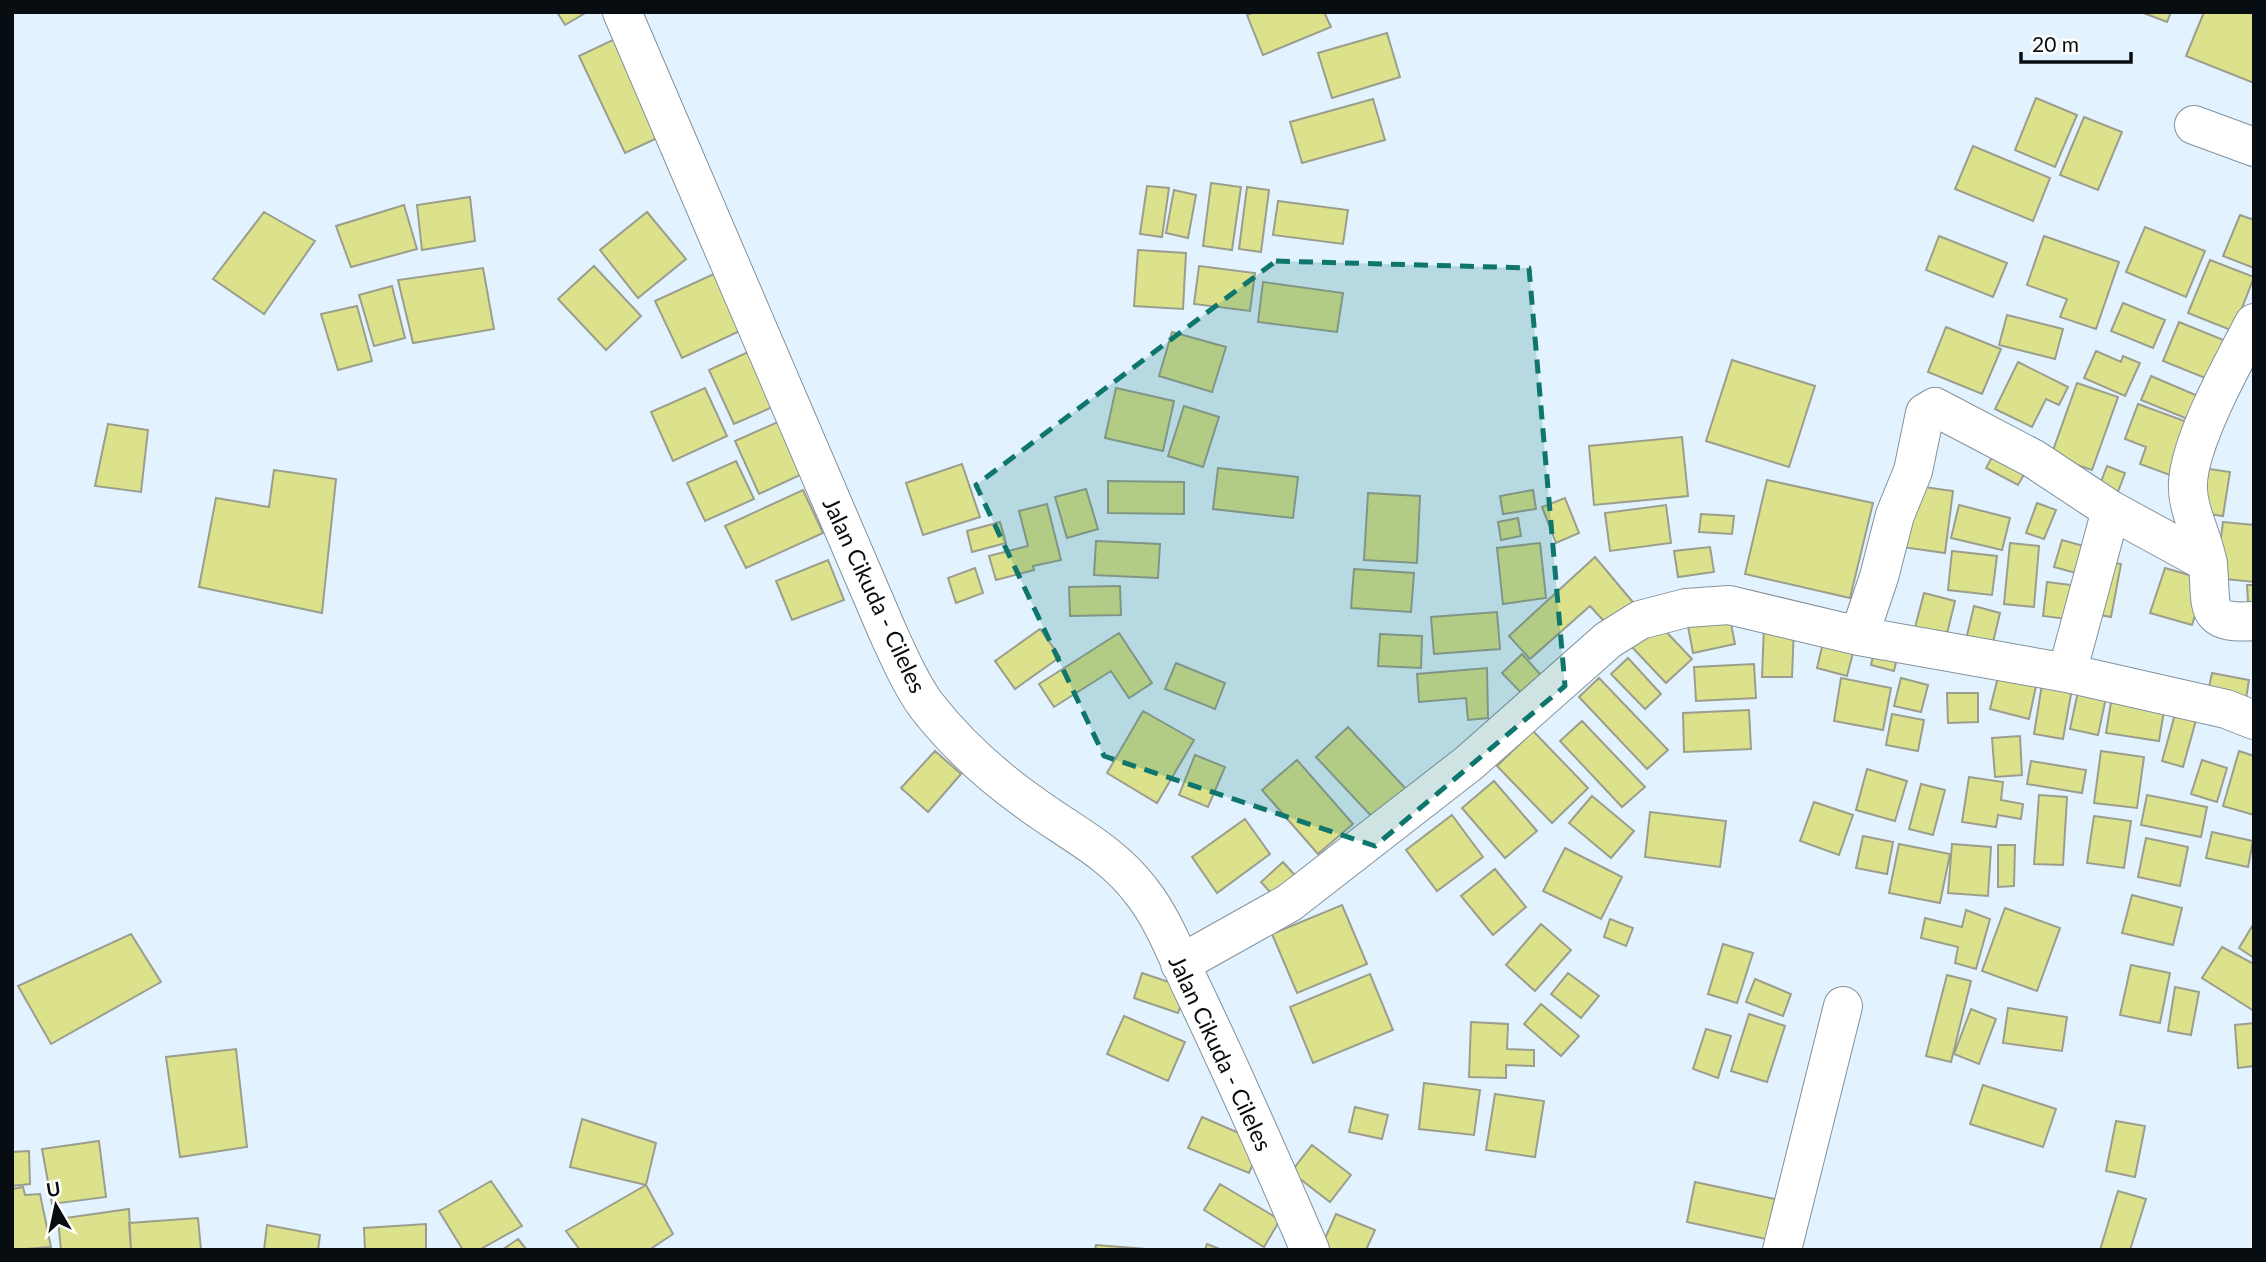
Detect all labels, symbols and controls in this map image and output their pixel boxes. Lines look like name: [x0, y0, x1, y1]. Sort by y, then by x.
scale bar: [2021, 21, 2131, 65]
text: 20 m: [2032, 31, 2079, 56]
street label: Jalan Cikuda - Cileles: [817, 493, 933, 697]
street label: Jalan Cikuda - Cileles: [1163, 951, 1279, 1155]
north arrow: [21, 1171, 91, 1241]
text: U: [44, 1176, 62, 1201]

